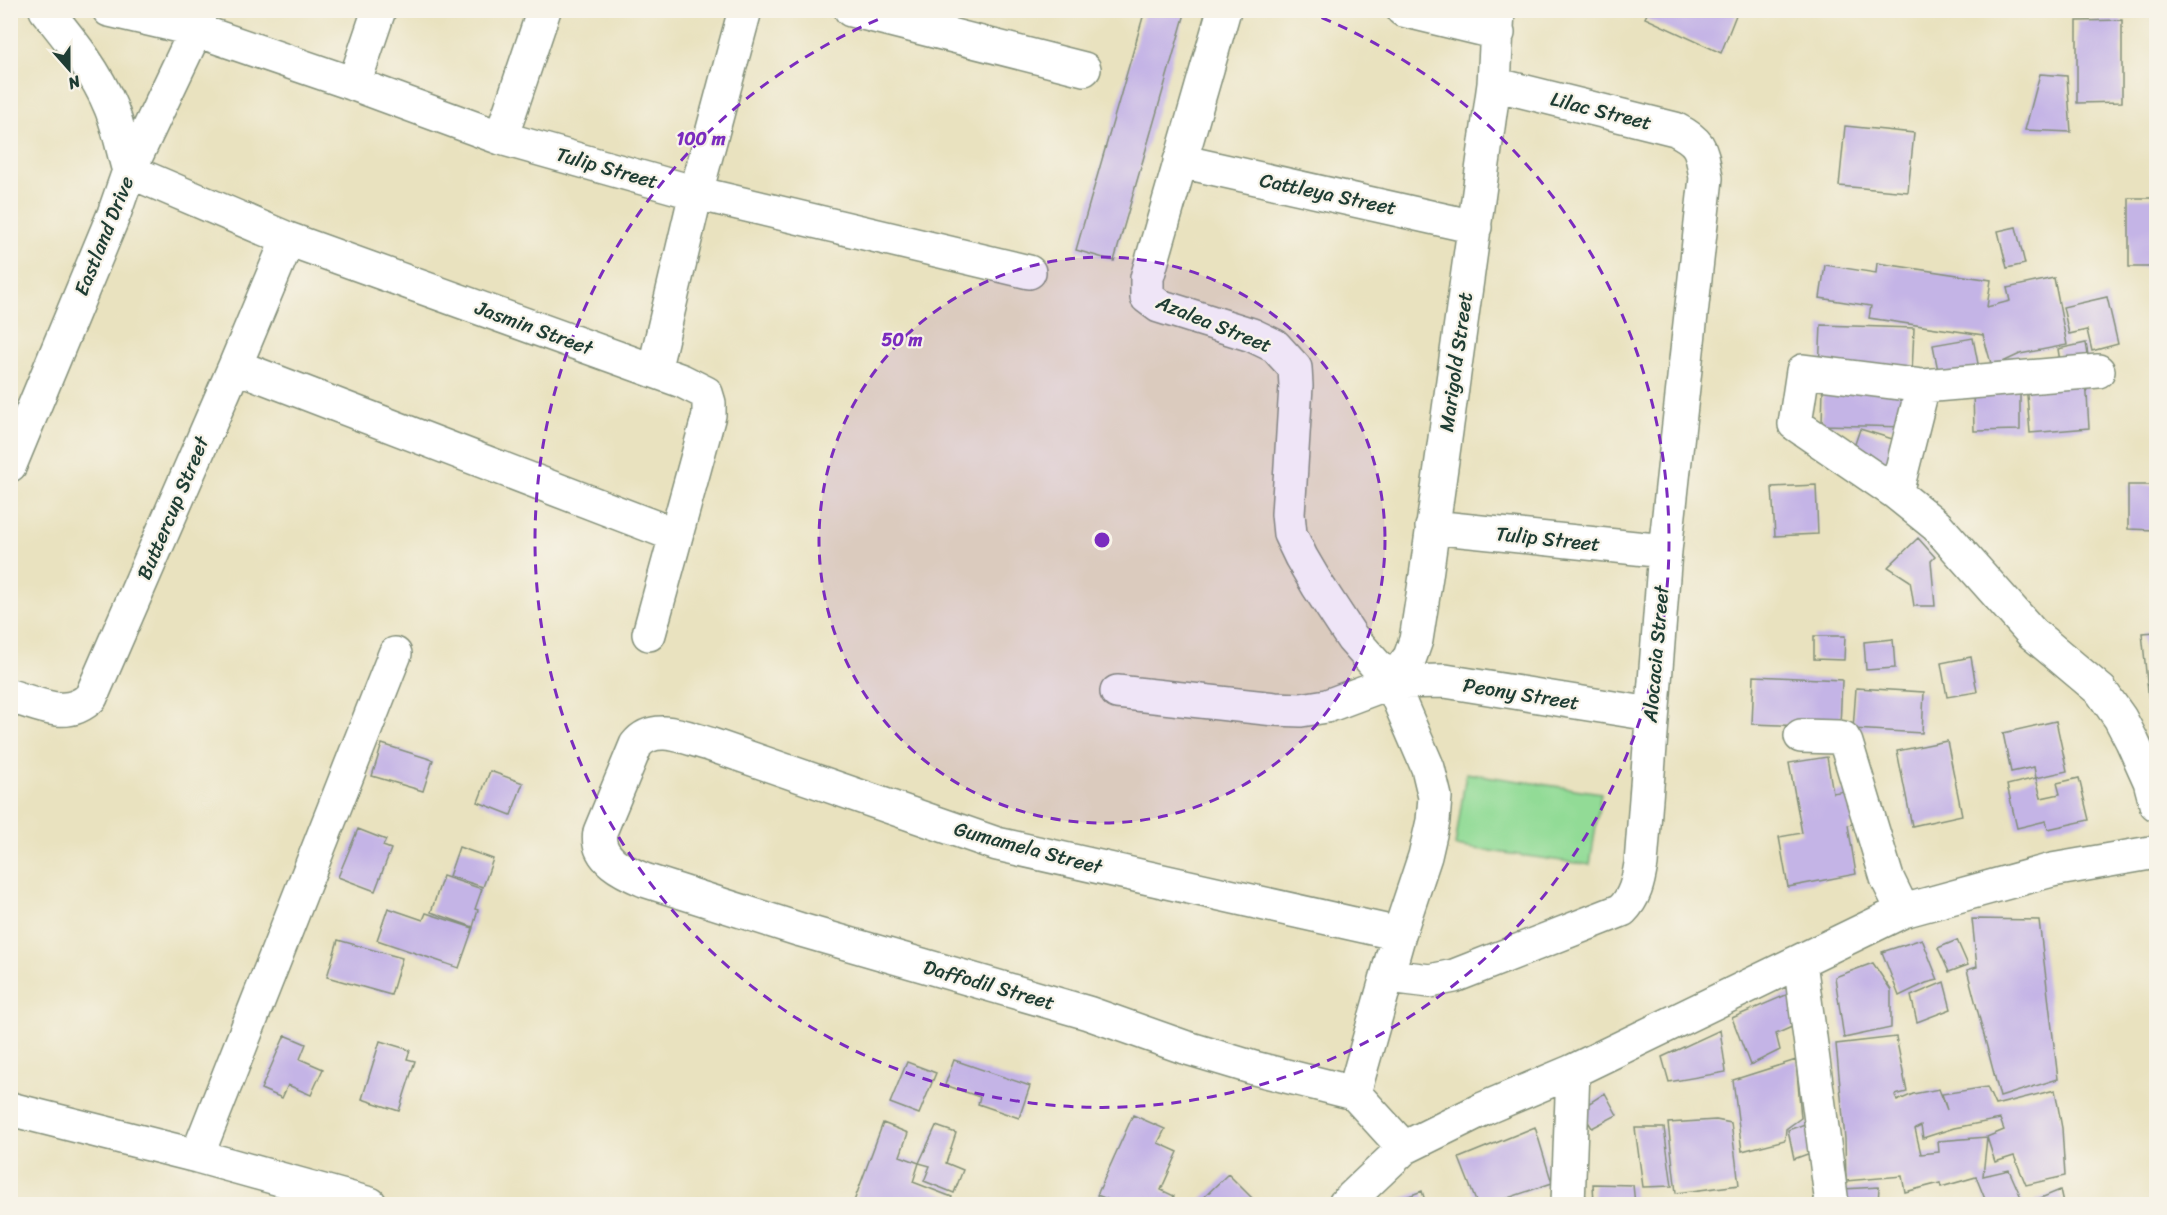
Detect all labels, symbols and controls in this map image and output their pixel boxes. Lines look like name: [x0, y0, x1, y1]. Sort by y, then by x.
north arrow: [39, 39, 99, 99]
text: N: [63, 67, 86, 98]
street label: Lilac Street: [1547, 82, 1656, 141]
text: 100 m: [677, 123, 726, 155]
street label: Tulip Street: [552, 137, 662, 199]
street label: Cattleya Street: [1256, 162, 1400, 226]
street label: Eastland Drive: [64, 171, 144, 301]
street label: Azalea Street: [1150, 285, 1277, 363]
street label: Jasmin Street: [469, 290, 599, 366]
street label: Marigold Street: [1429, 290, 1483, 434]
text: 50 m: [882, 324, 923, 356]
street label: Buttercup Street: [127, 430, 219, 585]
street label: Tulip Street: [1494, 516, 1602, 562]
centre of rings: [1092, 530, 1112, 550]
street label: Alocacia Street: [1632, 583, 1679, 725]
street label: Peony Street: [1460, 668, 1582, 720]
street label: Gumamela Street: [950, 811, 1107, 885]
street label: Daffodil Street: [919, 950, 1059, 1020]

